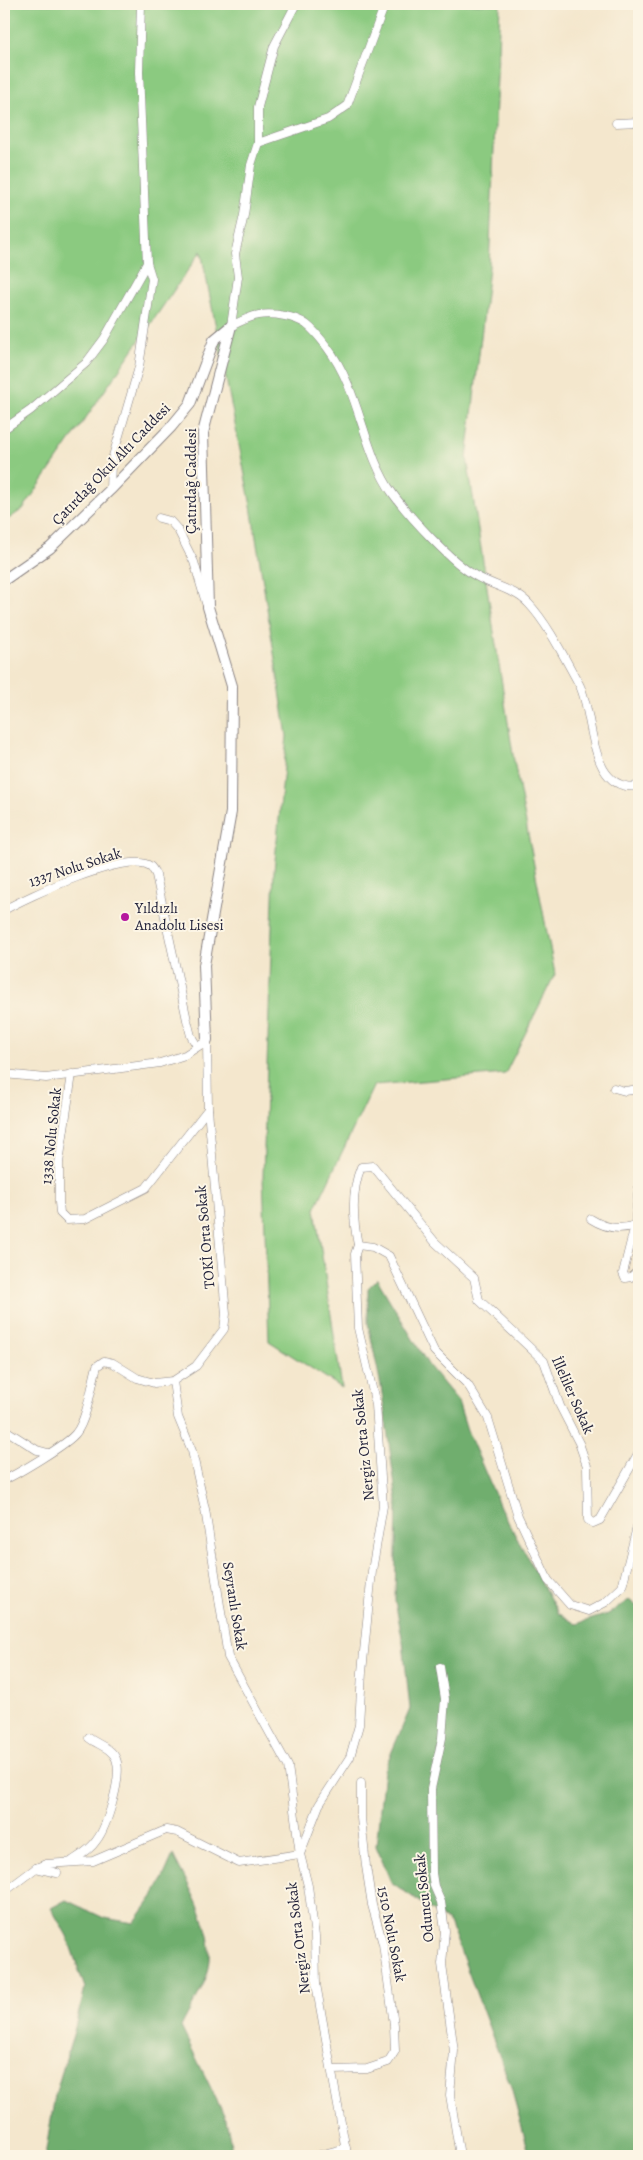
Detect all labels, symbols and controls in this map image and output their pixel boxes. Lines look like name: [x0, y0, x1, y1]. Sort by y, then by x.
street label: Çatırdağ Okul Altı Caddesi: [47, 398, 175, 530]
street label: Çatırdağ Caddesi: [181, 428, 201, 534]
street label: 1337 Nolu Sokak: [26, 842, 124, 891]
place label: Yıldızlı Anadolu Lisesi: [134, 898, 224, 935]
marker: Yıldızlı Anadolu Lisesi: [119, 911, 131, 923]
street label: 1338 Nolu Sokak: [36, 1086, 66, 1185]
street label: TOKİ Orta Sokak: [190, 1184, 219, 1290]
street label: İlleliler Sokak: [547, 1353, 599, 1438]
street label: Nergiz Orta Sokak: [347, 1388, 379, 1502]
street label: Seyranlı Sokak: [218, 1560, 252, 1652]
street label: Oduncu Sokak: [409, 1852, 439, 1943]
street label: Nergiz Orta Sokak: [281, 1881, 315, 1995]
street label: 1510 Nolu Sokak: [373, 1884, 411, 1984]

